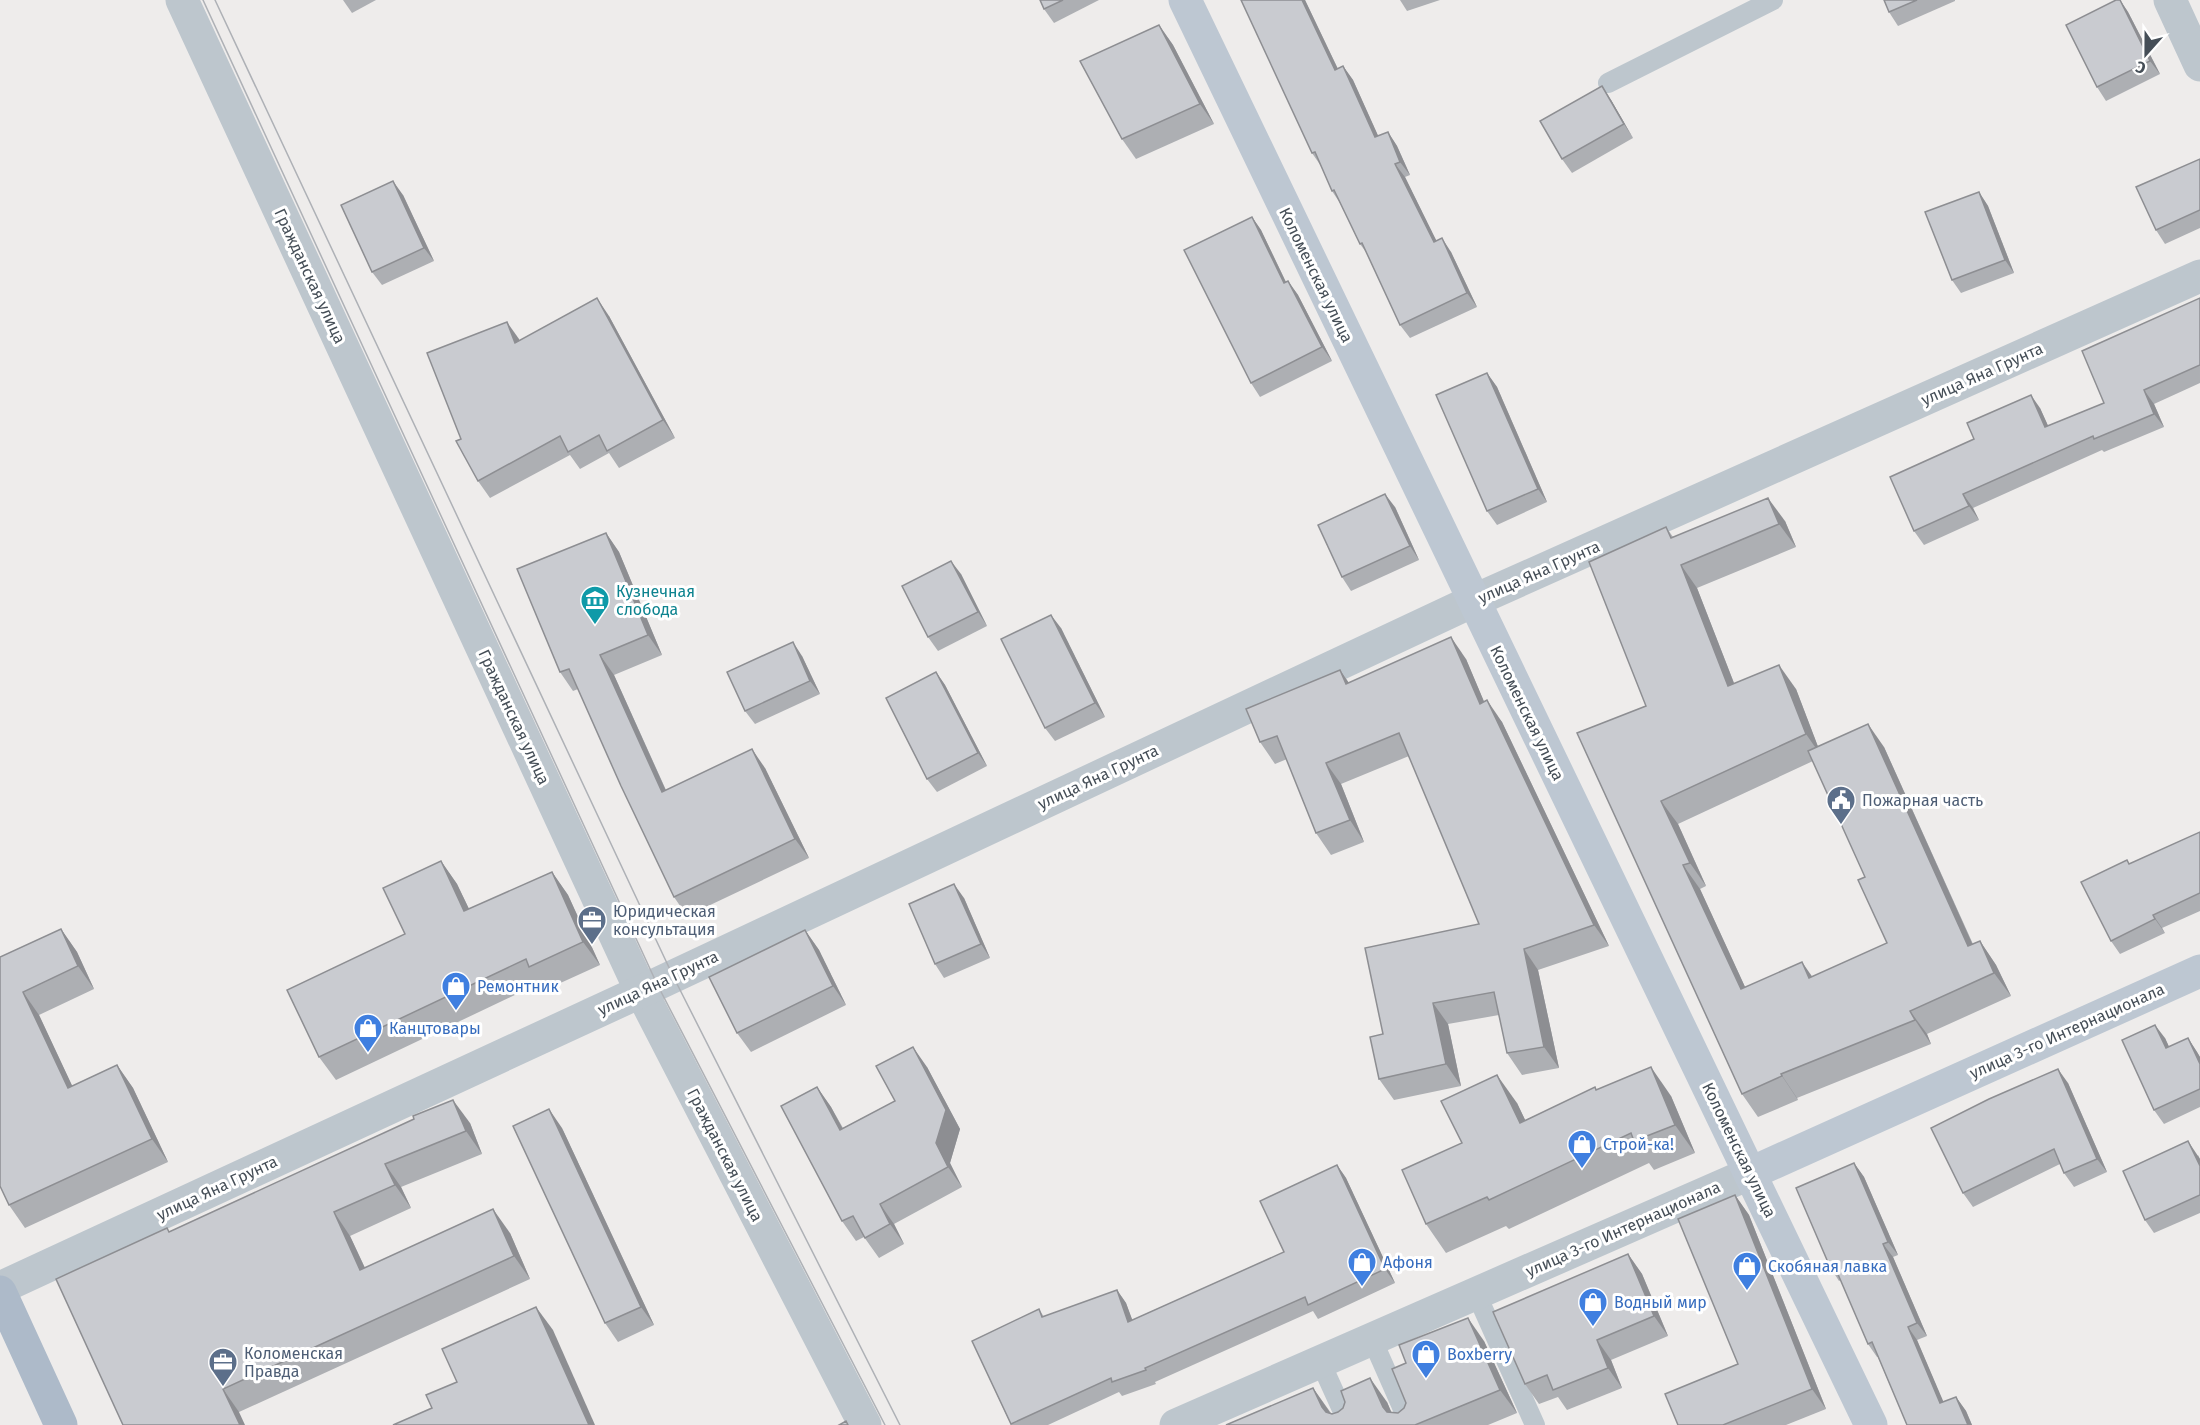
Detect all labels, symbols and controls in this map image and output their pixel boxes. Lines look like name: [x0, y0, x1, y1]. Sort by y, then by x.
north arrow: [2116, 24, 2176, 84]
text: С: [2132, 57, 2149, 78]
street label: Коломенская улица: [1275, 204, 1357, 346]
street label: Гражданская улица: [270, 205, 350, 347]
street label: улица Яна Грунта: [1918, 339, 2046, 409]
street label: улица Яна Грунта: [1475, 537, 1603, 607]
place label: Кузнечная слобода: [616, 582, 695, 619]
museum icon: Кузнечная слобода: [579, 584, 611, 626]
street label: Коломенская улица: [1486, 642, 1568, 784]
street label: Гражданская улица: [474, 646, 554, 788]
street label: улица Яна Грунта: [1035, 741, 1161, 813]
public building icon: Пожарная часть: [1825, 784, 1857, 826]
place label: Пожарная часть: [1862, 791, 1983, 810]
place label: Юридическая консультация: [613, 902, 716, 939]
office icon: Юридическая консультация: [576, 904, 608, 946]
street label: улица Яна Грунта: [595, 947, 721, 1019]
shop icon: Ремонтник: [440, 970, 472, 1012]
place label: Ремонтник: [477, 977, 559, 996]
street label: улица 3-го Интернационала: [1967, 979, 2167, 1083]
shop icon: Канцтовары: [352, 1012, 384, 1054]
place label: Канцтовары: [389, 1019, 481, 1038]
street label: Коломенская улица: [1698, 1079, 1780, 1221]
street label: Гражданская улица: [683, 1085, 767, 1225]
shop icon: Строй-ка!: [1566, 1128, 1598, 1170]
place label: Строй-ка!: [1603, 1135, 1674, 1154]
street label: улица Яна Грунта: [154, 1152, 280, 1224]
street label: улица 3-го Интернационала: [1523, 1177, 1723, 1281]
shop icon: Афоня: [1346, 1246, 1378, 1288]
shop icon: Скобяная лавка: [1731, 1250, 1763, 1292]
place label: Афоня: [1383, 1253, 1433, 1272]
place label: Скобяная лавка: [1768, 1257, 1887, 1276]
shop icon: Водный мир: [1577, 1286, 1609, 1328]
place label: Водный мир: [1614, 1293, 1707, 1312]
shop icon: Boxberry: [1410, 1338, 1442, 1380]
place label: Коломенская Правда: [244, 1344, 343, 1381]
place label: Boxberry: [1447, 1345, 1512, 1364]
office icon: Коломенская Правда: [207, 1346, 239, 1388]

